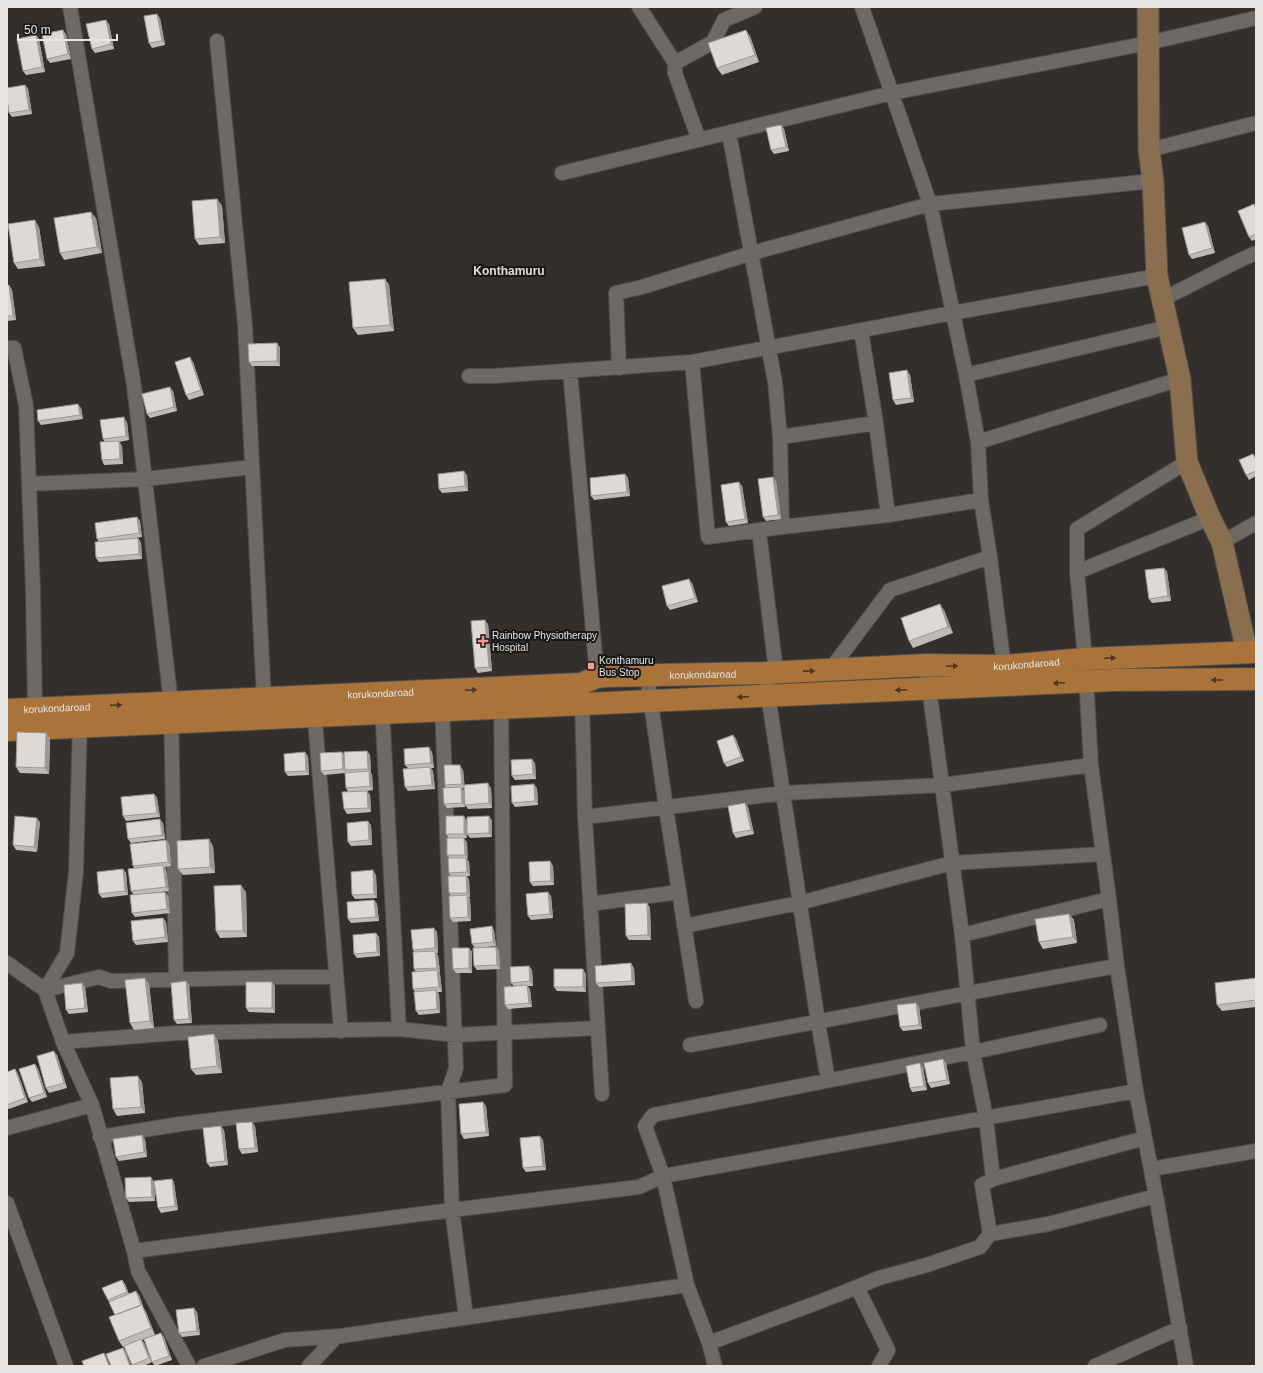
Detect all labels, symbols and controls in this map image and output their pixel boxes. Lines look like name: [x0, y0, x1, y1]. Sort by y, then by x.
scale bar: [18, 16, 117, 42]
text: 50 m: [24, 23, 51, 37]
district label: Konthamuru: [473, 264, 545, 278]
place label: Rainbow Physiotherapy Hospital: [492, 630, 597, 653]
marker: Rainbow Physiotherapy Hospital: [477, 635, 489, 647]
place label: Konthamuru Bus Stop: [599, 655, 653, 678]
one-way arrow: [1104, 655, 1117, 661]
street label: korukondaroad: [993, 656, 1060, 672]
marker: Konthamuru Bus Stop: [586, 661, 596, 671]
one-way arrow: [946, 663, 959, 669]
one-way arrow: [803, 667, 815, 674]
street label: korukondaroad: [669, 669, 736, 681]
one-way arrow: [1211, 676, 1223, 683]
one-way arrow: [1052, 680, 1065, 686]
street label: korukondaroad: [347, 687, 414, 701]
one-way arrow: [465, 687, 478, 693]
one-way arrow: [894, 687, 907, 693]
one-way arrow: [736, 694, 749, 700]
street label: korukondaroad: [23, 701, 91, 715]
one-way arrow: [110, 702, 122, 709]

